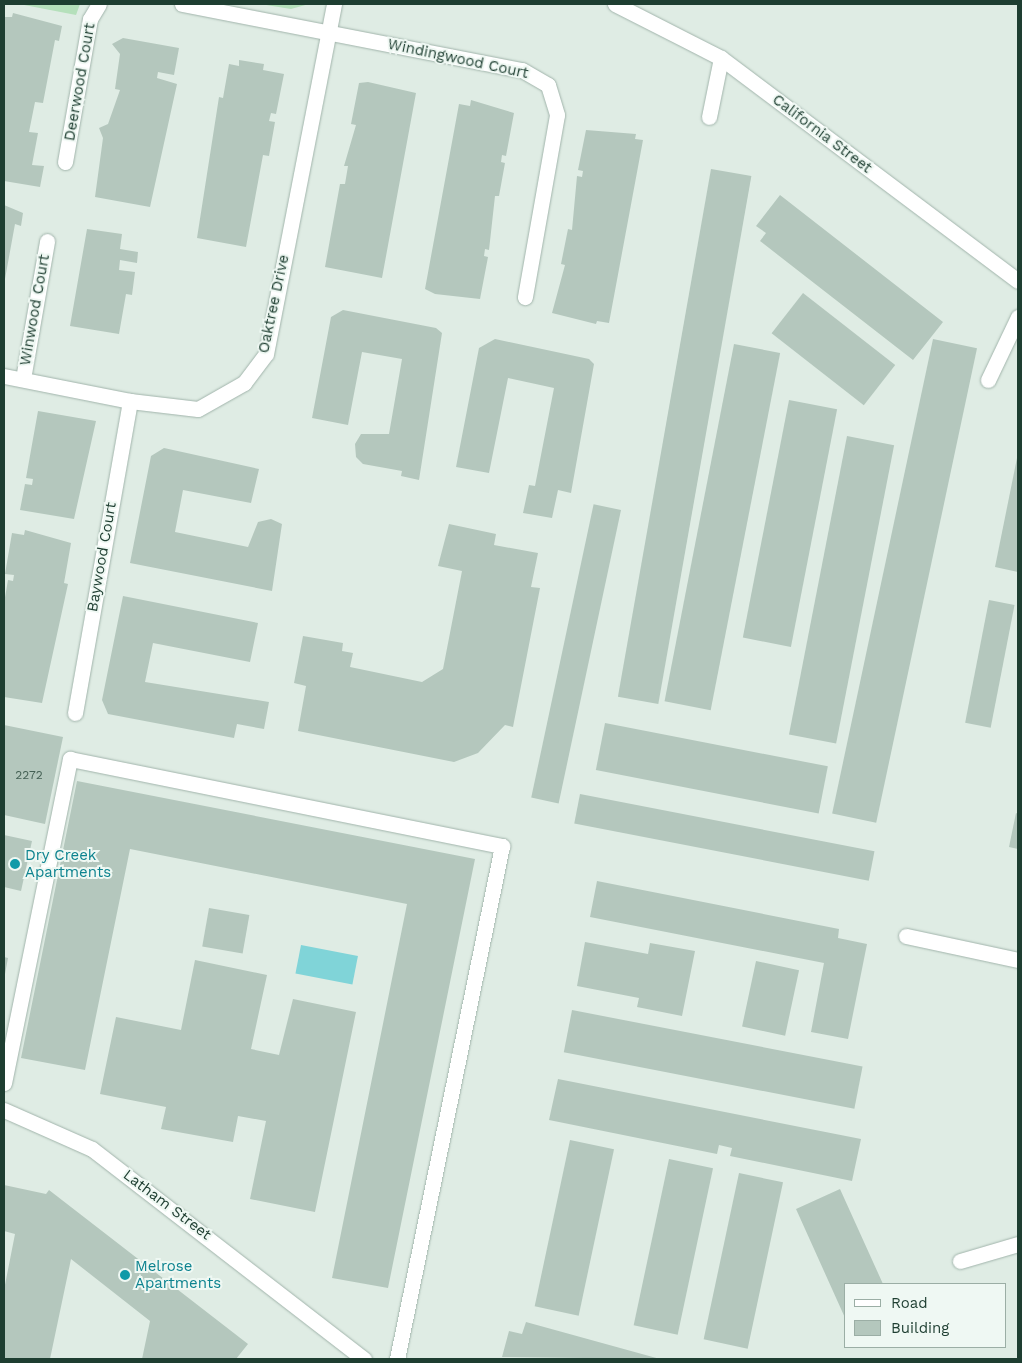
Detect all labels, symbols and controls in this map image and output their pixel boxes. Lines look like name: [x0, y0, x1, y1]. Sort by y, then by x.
street label: Deerwood Court: [61, 22, 99, 142]
street label: Windingwood Court: [386, 35, 530, 83]
street label: California Street: [769, 91, 875, 177]
street label: Winwood Court: [16, 253, 54, 367]
street label: Oaktree Drive: [255, 253, 293, 355]
street label: Baywood Court: [84, 501, 120, 613]
house number: 2272: [15, 769, 43, 783]
place label: Dry Creek Apartments: [25, 846, 111, 881]
marker: Dry Creek Apartments: [9, 858, 21, 870]
street label: Latham Street: [119, 1166, 215, 1244]
place label: Melrose Apartments: [135, 1257, 221, 1292]
marker: Melrose Apartments: [119, 1269, 131, 1281]
legend: [844, 1283, 1007, 1348]
text: Road: [891, 1294, 928, 1312]
text: Building: [891, 1319, 949, 1337]

